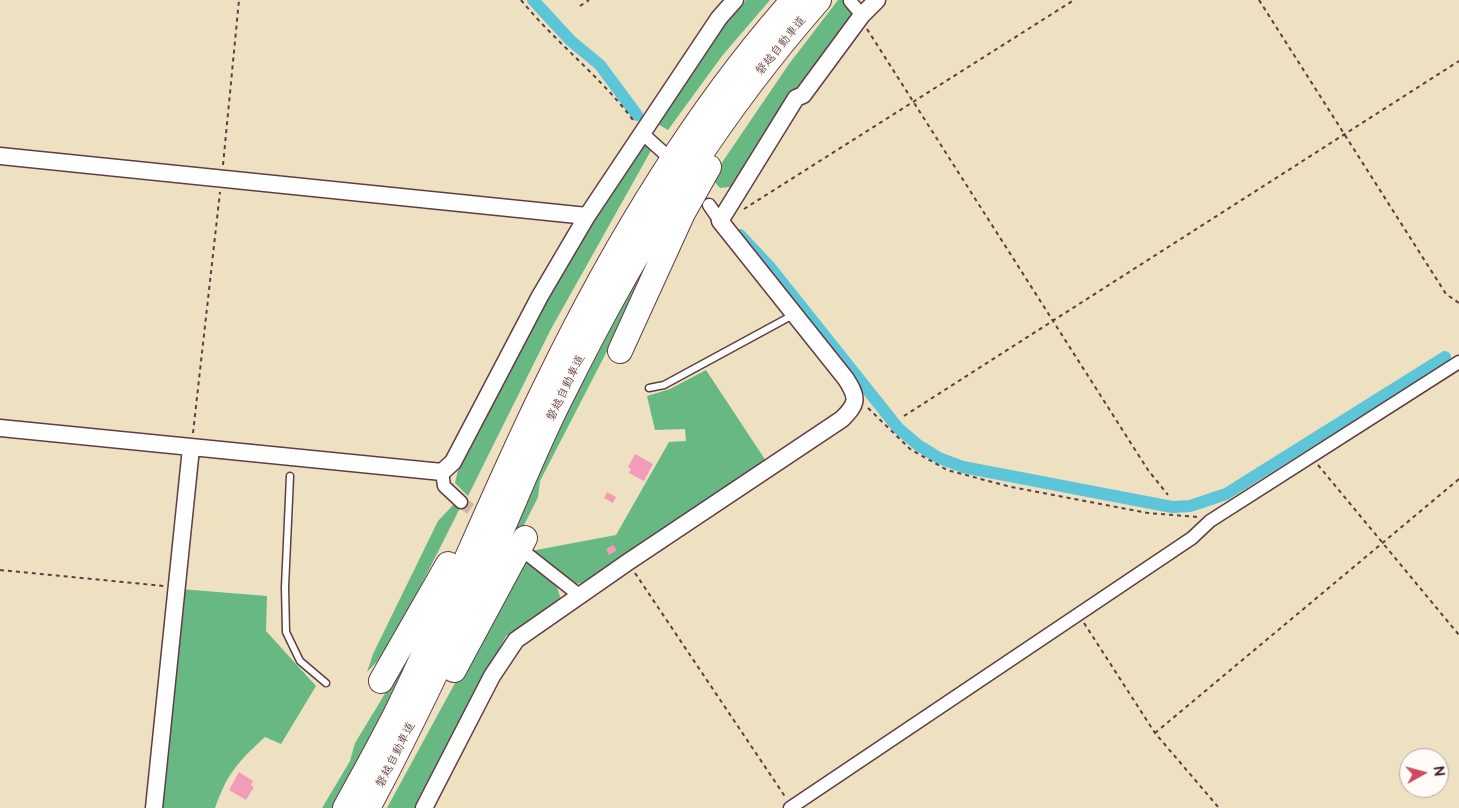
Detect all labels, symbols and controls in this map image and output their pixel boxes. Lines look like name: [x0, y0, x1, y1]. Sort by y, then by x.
street label: 磐越自動車道: [753, 13, 809, 79]
street label: 磐越自動車道: [544, 352, 588, 424]
street label: 磐越自動車道: [373, 720, 419, 790]
north arrow: [1399, 748, 1449, 798]
text: N: [1429, 765, 1447, 777]

